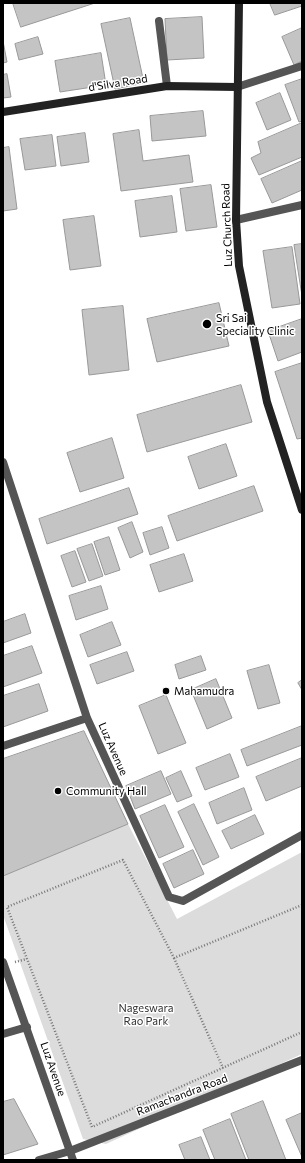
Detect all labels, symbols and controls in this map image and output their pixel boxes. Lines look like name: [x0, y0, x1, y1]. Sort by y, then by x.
street label: d'Silva Road: [87, 72, 149, 94]
street label: Luz Church Road: [219, 183, 235, 267]
place label: Sri Sai Speciality Clinic: [216, 311, 294, 337]
marker: Sri Sai Speciality Clinic: [201, 318, 213, 330]
place label: Mahamudra: [174, 684, 234, 698]
marker: Mahamudra: [161, 686, 171, 696]
street label: Luz Avenue: [95, 720, 131, 778]
place label: Community Hall: [66, 784, 146, 798]
marker: Community Hall: [53, 786, 63, 796]
park label: Nageswara Rao Park: [118, 1001, 174, 1027]
street label: Luz Avenue: [38, 1040, 68, 1098]
street label: Ramachandra Road: [135, 1072, 229, 1118]

